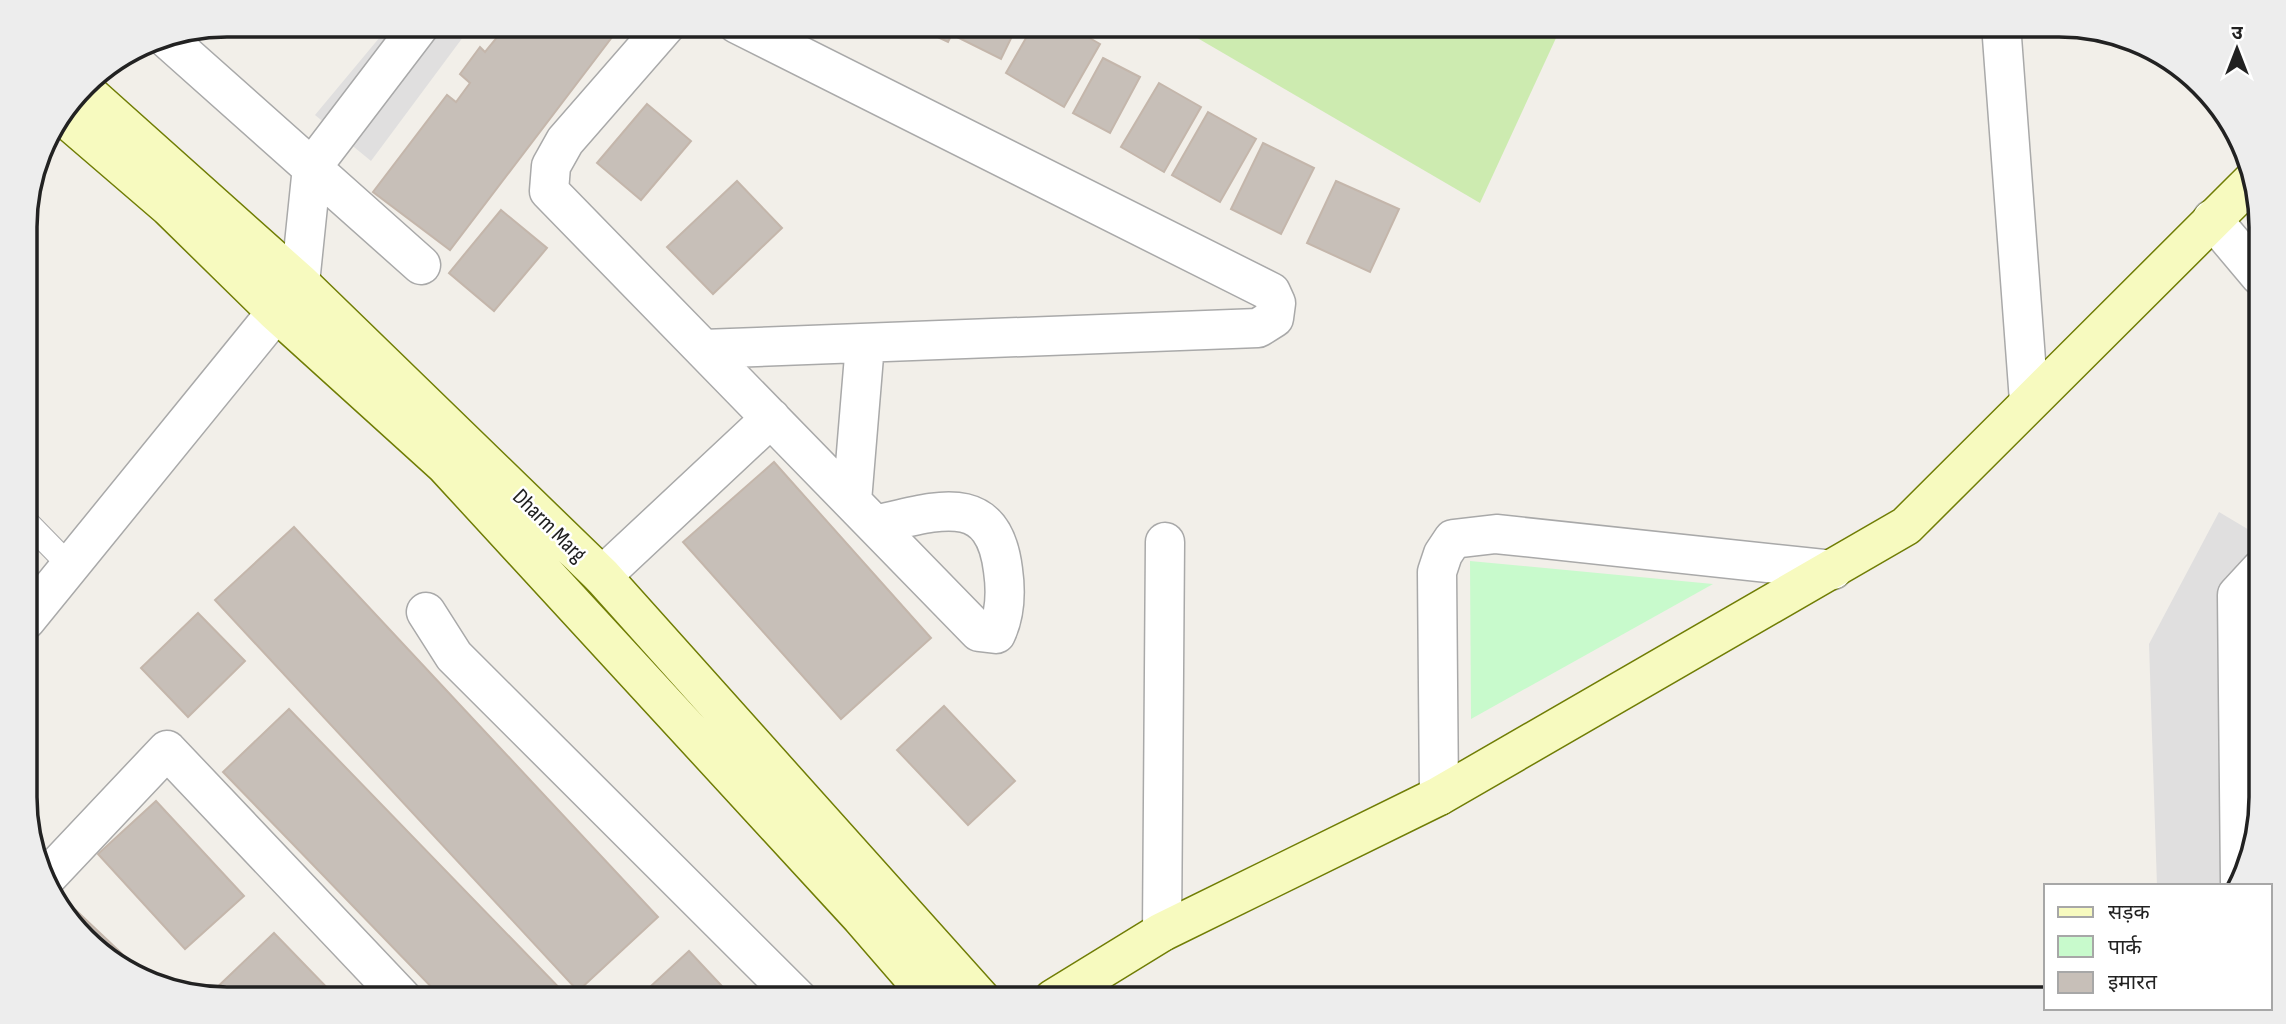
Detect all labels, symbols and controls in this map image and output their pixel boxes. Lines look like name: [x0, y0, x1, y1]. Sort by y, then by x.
north arrow: [2202, 14, 2272, 84]
text: उ: [2231, 22, 2243, 45]
street label: Dharm Marg: [507, 483, 592, 568]
legend: [2044, 884, 2272, 1010]
text: सड़क: [2108, 900, 2150, 925]
text: पार्क: [2108, 935, 2142, 960]
text: इमारत: [2108, 970, 2158, 995]

